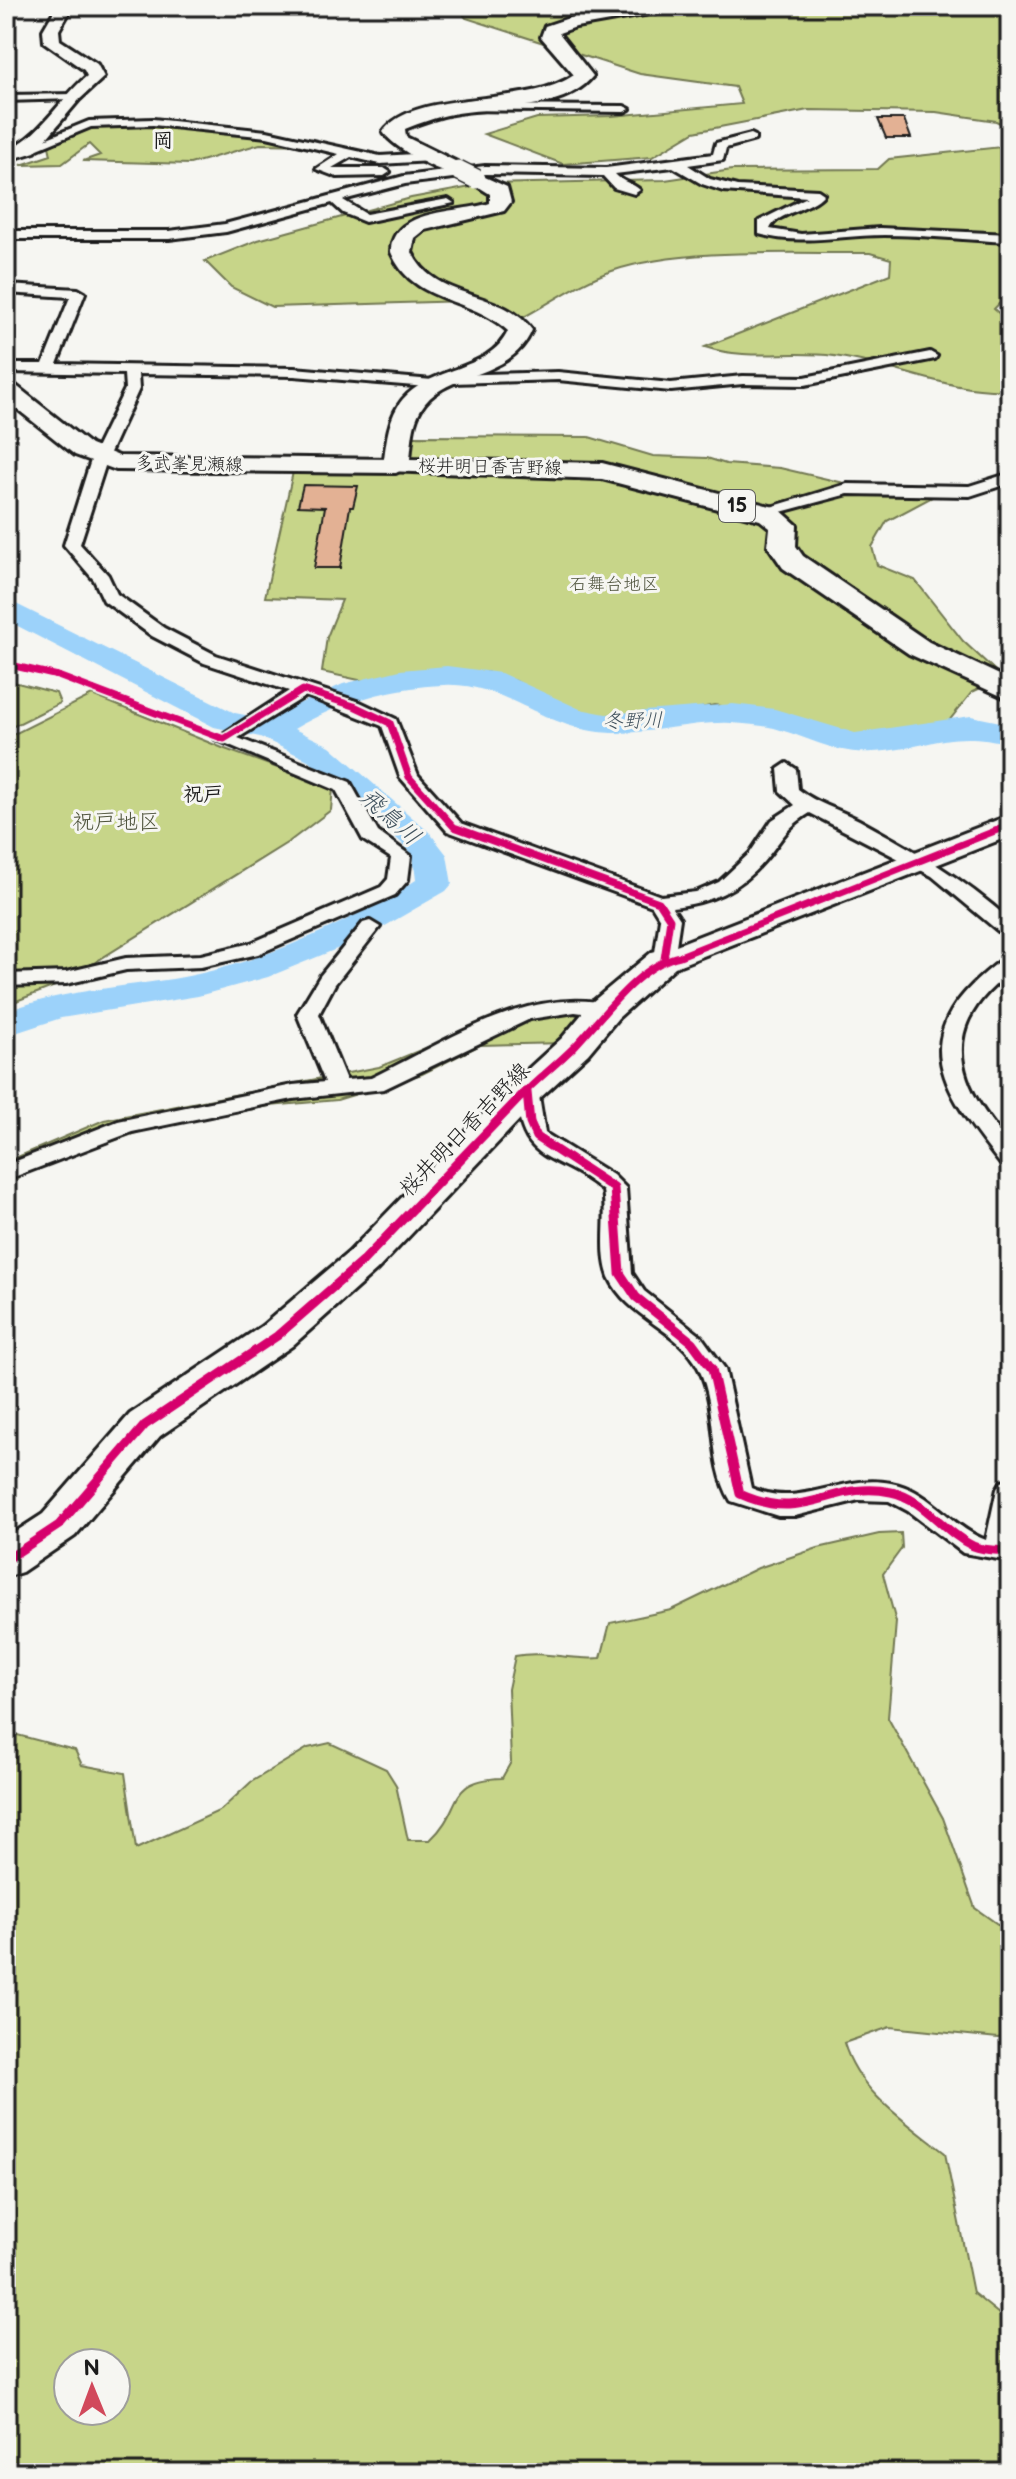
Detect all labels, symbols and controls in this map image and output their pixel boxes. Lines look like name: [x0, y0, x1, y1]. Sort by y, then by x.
district label: 岡: [153, 129, 173, 153]
street label: 多武峯見瀬線: [135, 453, 243, 475]
street label: 桜井明日香吉野線: [418, 455, 562, 479]
road number: 15: [719, 490, 755, 522]
park label: 石舞台地区: [569, 574, 659, 595]
water label: 冬野川: [603, 708, 663, 734]
water label: 飛鳥川: [354, 782, 426, 852]
district label: 祝戸: [183, 783, 223, 807]
park label: 祝戸地区: [72, 809, 160, 836]
street label: 桜井明日香吉野線: [394, 1057, 536, 1203]
north arrow: [52, 2347, 132, 2427]
text: N: [83, 2355, 100, 2382]

